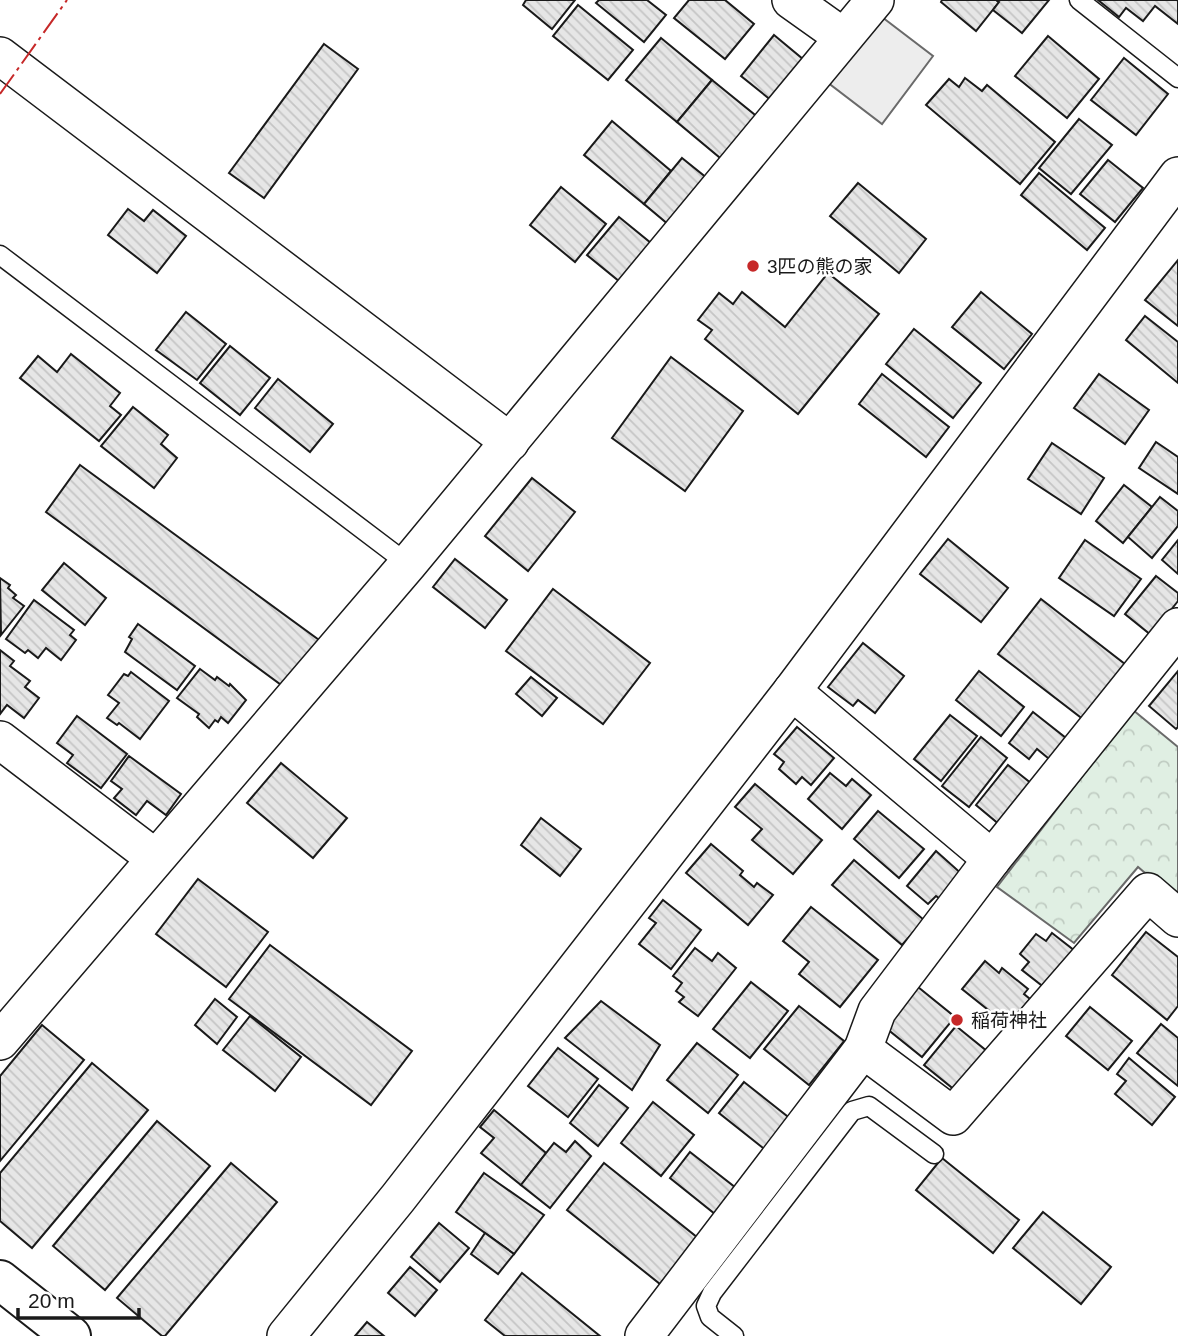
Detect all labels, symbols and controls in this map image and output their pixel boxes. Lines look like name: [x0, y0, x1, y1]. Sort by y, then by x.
place label: 3匹の熊の家: [767, 256, 873, 277]
marker: 3匹の熊の家: [745, 258, 761, 274]
place label: 稲荷神社: [971, 1010, 1047, 1031]
marker: 稲荷神社: [949, 1012, 965, 1028]
scale bar: [18, 1276, 138, 1320]
text: 20 m: [28, 1289, 75, 1312]

